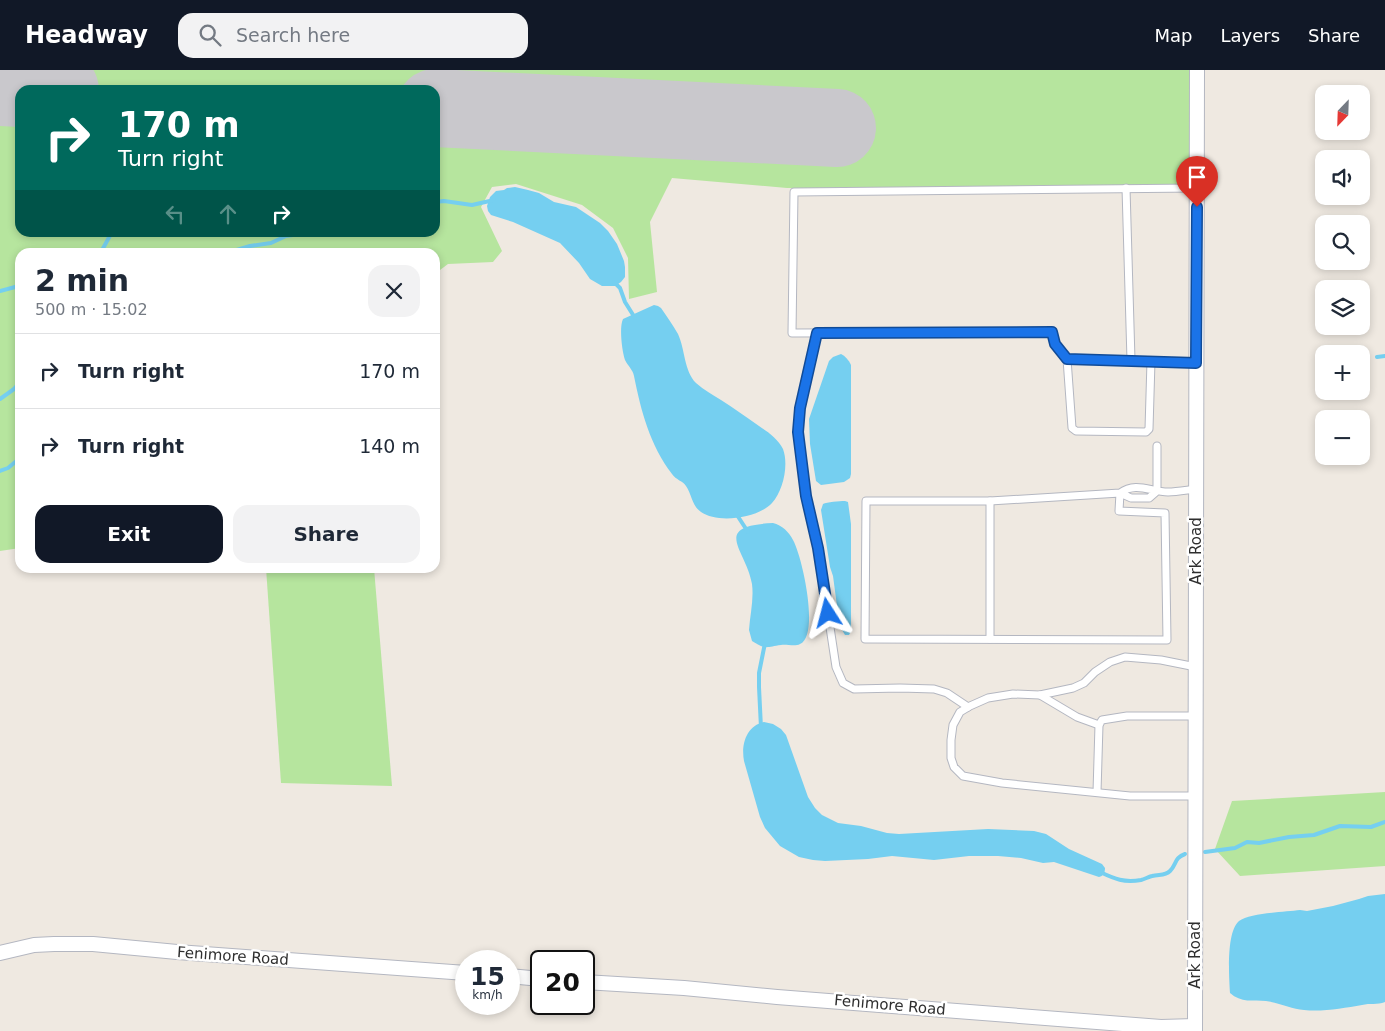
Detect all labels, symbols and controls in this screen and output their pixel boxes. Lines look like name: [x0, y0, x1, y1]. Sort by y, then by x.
search box: [178, 13, 528, 58]
text: Headway: [25, 21, 148, 49]
icon: search: [196, 21, 224, 49]
text: Search here: [236, 24, 350, 46]
text: Map: [1154, 25, 1192, 46]
text: Layers: [1220, 25, 1280, 46]
text: Share: [1308, 25, 1360, 46]
north arrow: [1315, 85, 1370, 140]
map controls: [1315, 85, 1370, 465]
icon: right: [35, 105, 100, 170]
text: 170 m: [118, 105, 240, 145]
text: Turn right: [118, 146, 223, 171]
button: sound: [1315, 150, 1370, 205]
pin: [1176, 156, 1218, 207]
icon: arrive: [1183, 163, 1211, 191]
icon: left: [161, 200, 189, 228]
icon: ahead: [214, 200, 242, 228]
icon: right: [267, 200, 295, 228]
button: search: [1315, 215, 1370, 270]
text: 2 min: [35, 263, 129, 298]
button: close: [368, 265, 420, 317]
button: layers: [1315, 280, 1370, 335]
text: 500 m · 15:02: [35, 300, 148, 319]
button: +: [1315, 345, 1370, 400]
icon: right: [35, 357, 63, 385]
text: Turn right: [78, 360, 184, 382]
text: 170 m: [359, 360, 420, 382]
button: −: [1315, 410, 1370, 465]
icon: right: [35, 432, 63, 460]
text: Turn right: [78, 435, 184, 457]
text: 140 m: [359, 435, 420, 457]
button: Exit: [35, 505, 223, 563]
button: Share: [233, 505, 420, 563]
street label: Ark Road: [1187, 517, 1205, 585]
position arrow: [801, 586, 853, 638]
street label: Ark Road: [1186, 921, 1204, 989]
street label: Fenimore Road: [177, 943, 289, 969]
speed limit sign: 20: [530, 950, 595, 1015]
text: 15: [470, 962, 505, 991]
text: km/h: [472, 988, 503, 1002]
street label: Fenimore Road: [833, 991, 947, 1019]

